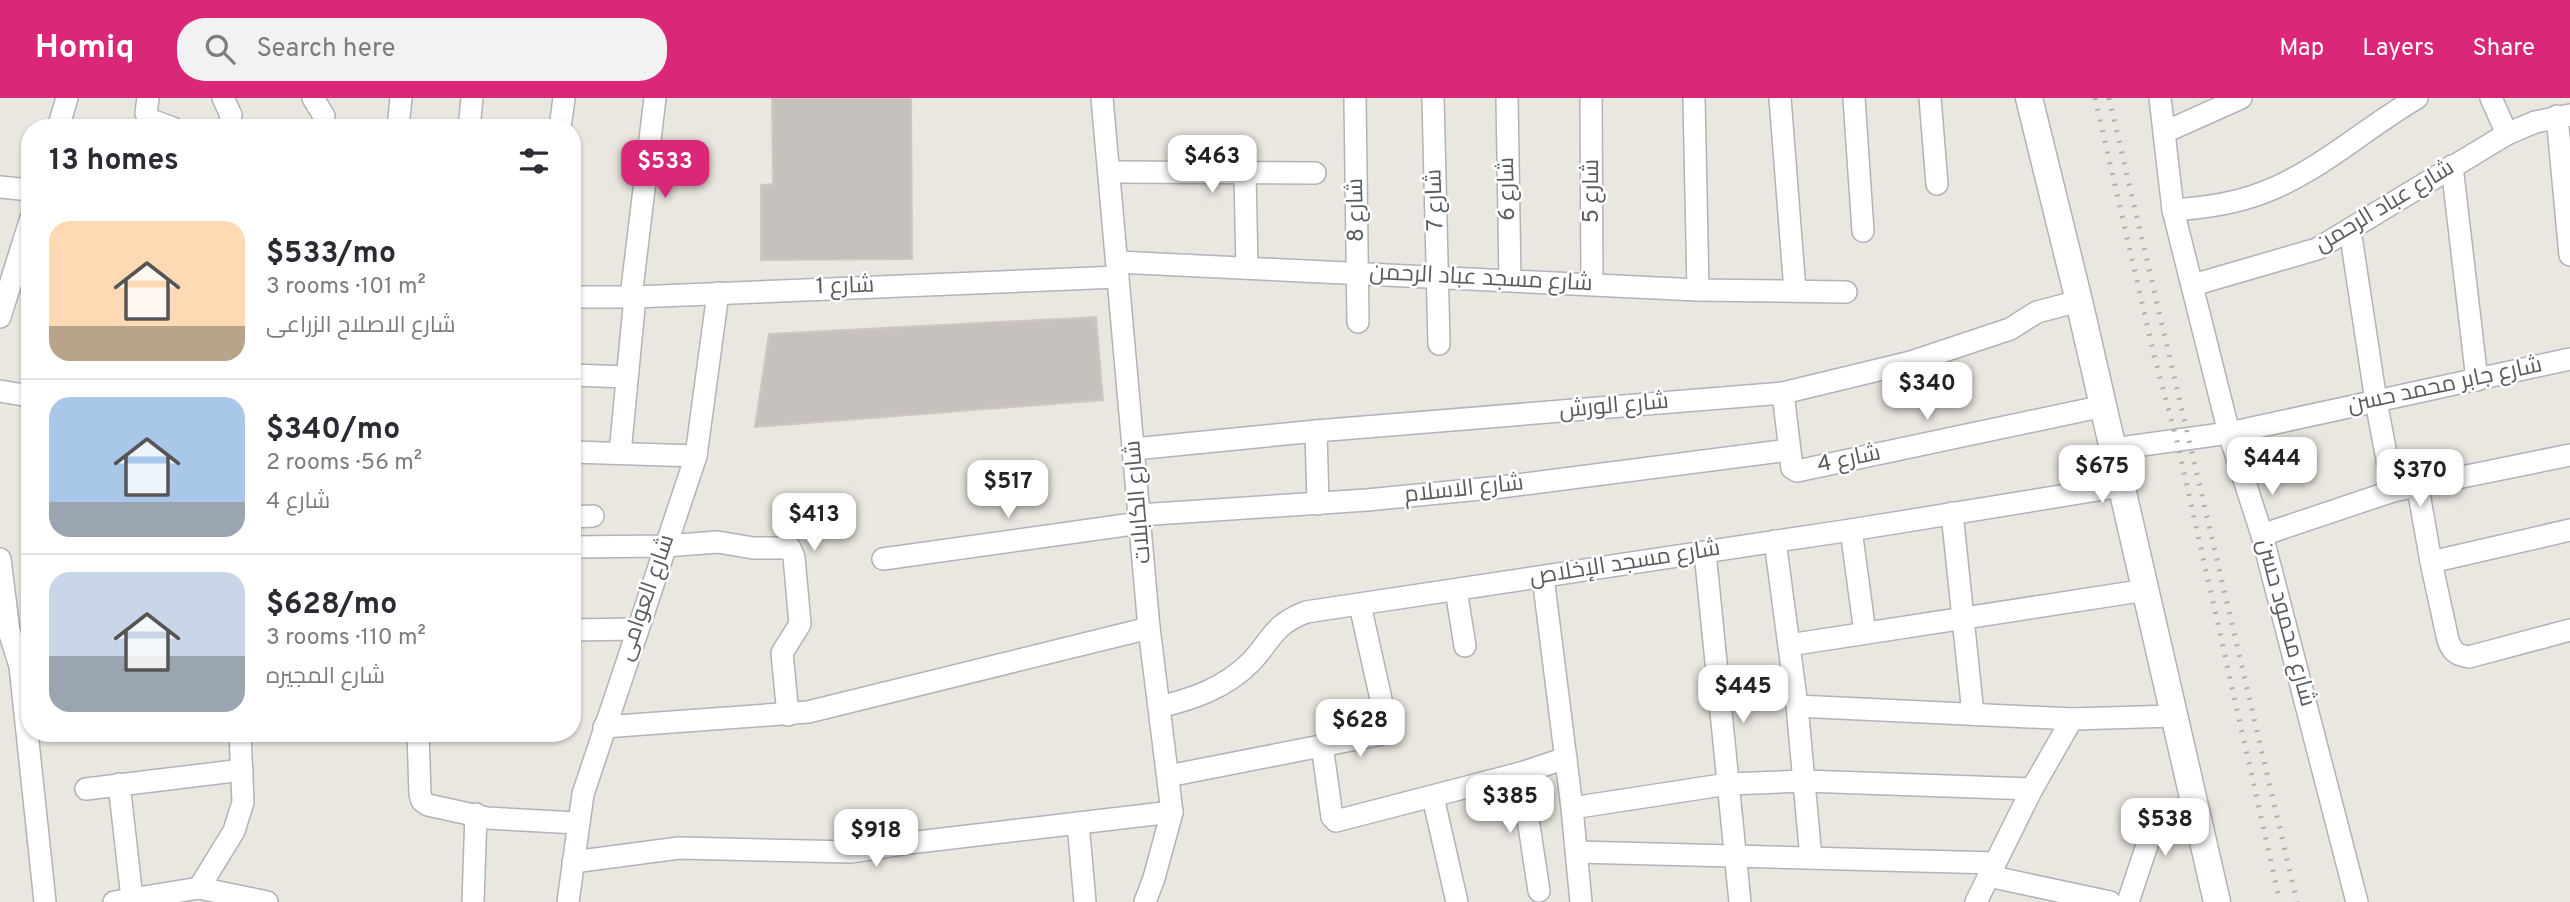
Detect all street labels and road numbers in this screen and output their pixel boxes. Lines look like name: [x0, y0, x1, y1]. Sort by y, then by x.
street label: شارع عباد الرحمن: [2310, 154, 2460, 260]
street label: شارع 6: [1493, 157, 1523, 221]
street label: شارع 5: [1578, 159, 1607, 223]
street label: شارع 7: [1420, 169, 1452, 231]
street label: شارع 8: [1342, 178, 1372, 242]
street label: شارع مسجد عباد الرحمن: [1369, 259, 1593, 299]
street label: شارع 1: [815, 271, 875, 303]
street label: شارع جابر محمد حسن: [2345, 351, 2545, 421]
street label: شارع الورش: [1558, 388, 1670, 426]
street label: شارع الكابلات: [1119, 439, 1159, 565]
street label: شارع 4: [1815, 439, 1883, 481]
street label: شارع الاسلام: [1403, 469, 1525, 511]
street label: شارع العوامى: [612, 531, 682, 665]
street label: شارع مسجد الإخلاص: [1528, 535, 1722, 593]
street label: شارع محمود حسن: [2249, 536, 2321, 710]

